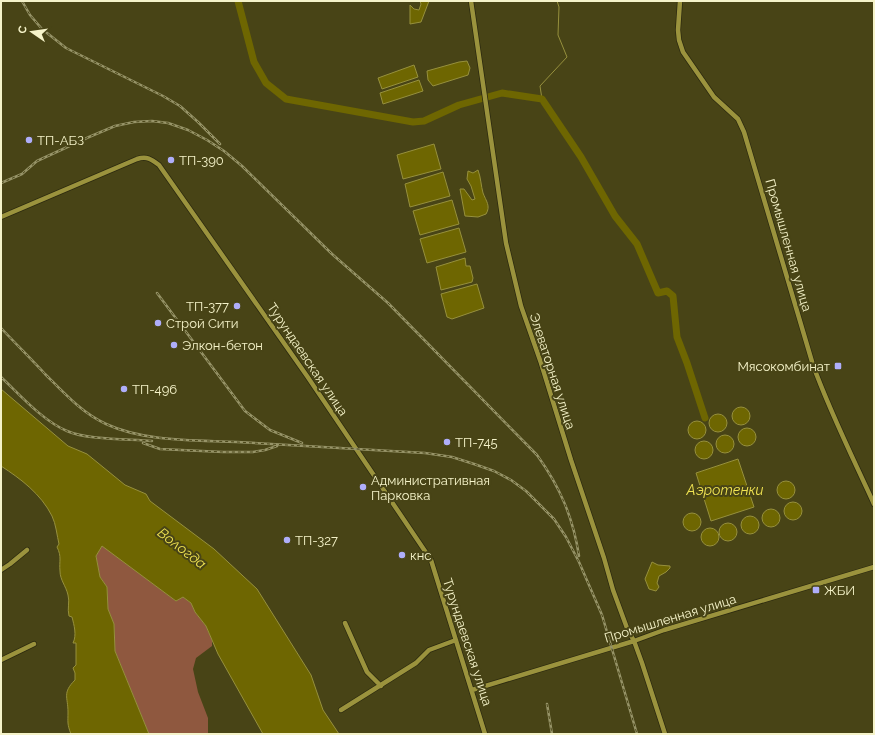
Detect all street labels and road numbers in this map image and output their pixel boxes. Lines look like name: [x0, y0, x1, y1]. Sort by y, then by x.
street label: Промышленная улица: [762, 177, 815, 313]
street label: Турундаевская улица: [264, 300, 351, 419]
street label: Элеваторная улица: [527, 311, 578, 431]
street label: Турундаевская улица: [440, 577, 495, 708]
street label: Промышленная улица: [602, 591, 738, 646]

